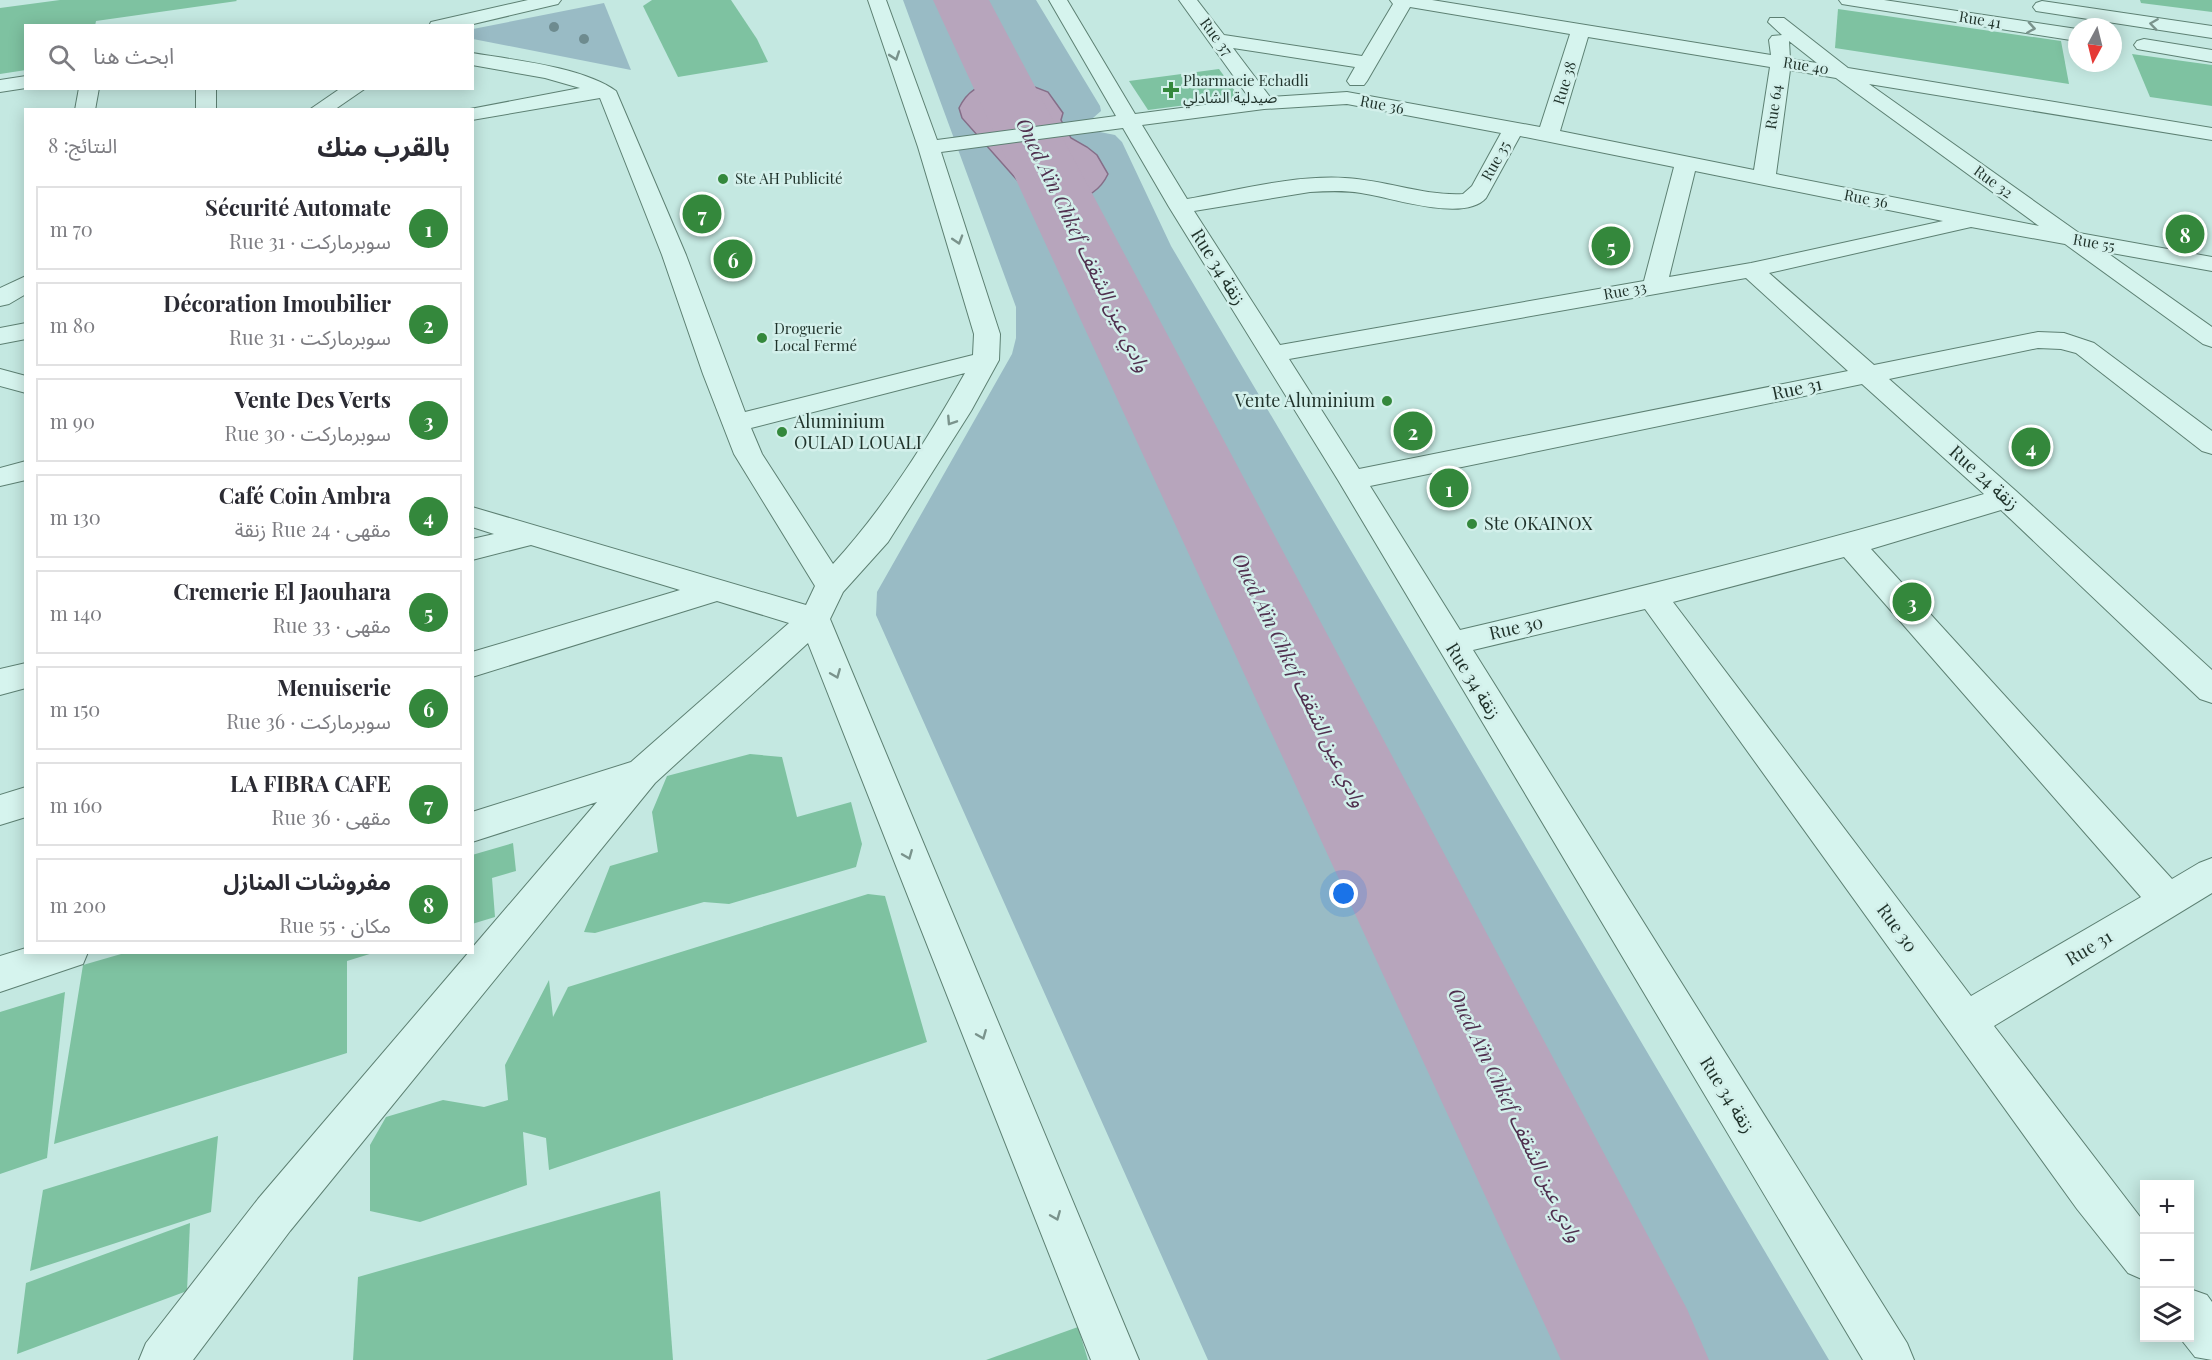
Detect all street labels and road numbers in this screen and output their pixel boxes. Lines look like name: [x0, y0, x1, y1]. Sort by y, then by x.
street label: Rue 41: [1958, 6, 2003, 32]
street label: Rue 37: [1196, 13, 1238, 59]
street label: Rue 40: [1782, 52, 1830, 78]
street label: Rue 38: [1548, 58, 1580, 107]
street label: Rue 64: [1760, 83, 1786, 131]
street label: Rue 36: [1359, 90, 1406, 118]
street label: Rue 35: [1476, 137, 1514, 184]
street label: Rue 32: [1970, 160, 2017, 202]
street label: Rue 36: [1843, 184, 1890, 212]
street label: Rue 34 زنقة: [1186, 224, 1252, 309]
street label: Rue 55: [2072, 229, 2117, 256]
street label: Rue 33: [1602, 276, 1648, 304]
street label: Rue 31: [1770, 371, 1824, 405]
street label: Rue 24 زنقة: [1945, 439, 2025, 515]
street label: Rue 30: [1486, 609, 1545, 645]
street label: Rue 34 زنقة: [1441, 638, 1507, 723]
street label: Rue 30: [1872, 898, 1924, 957]
street label: Rue 31: [2061, 924, 2117, 970]
street label: Rue 34 زنقة: [1695, 1052, 1761, 1137]

